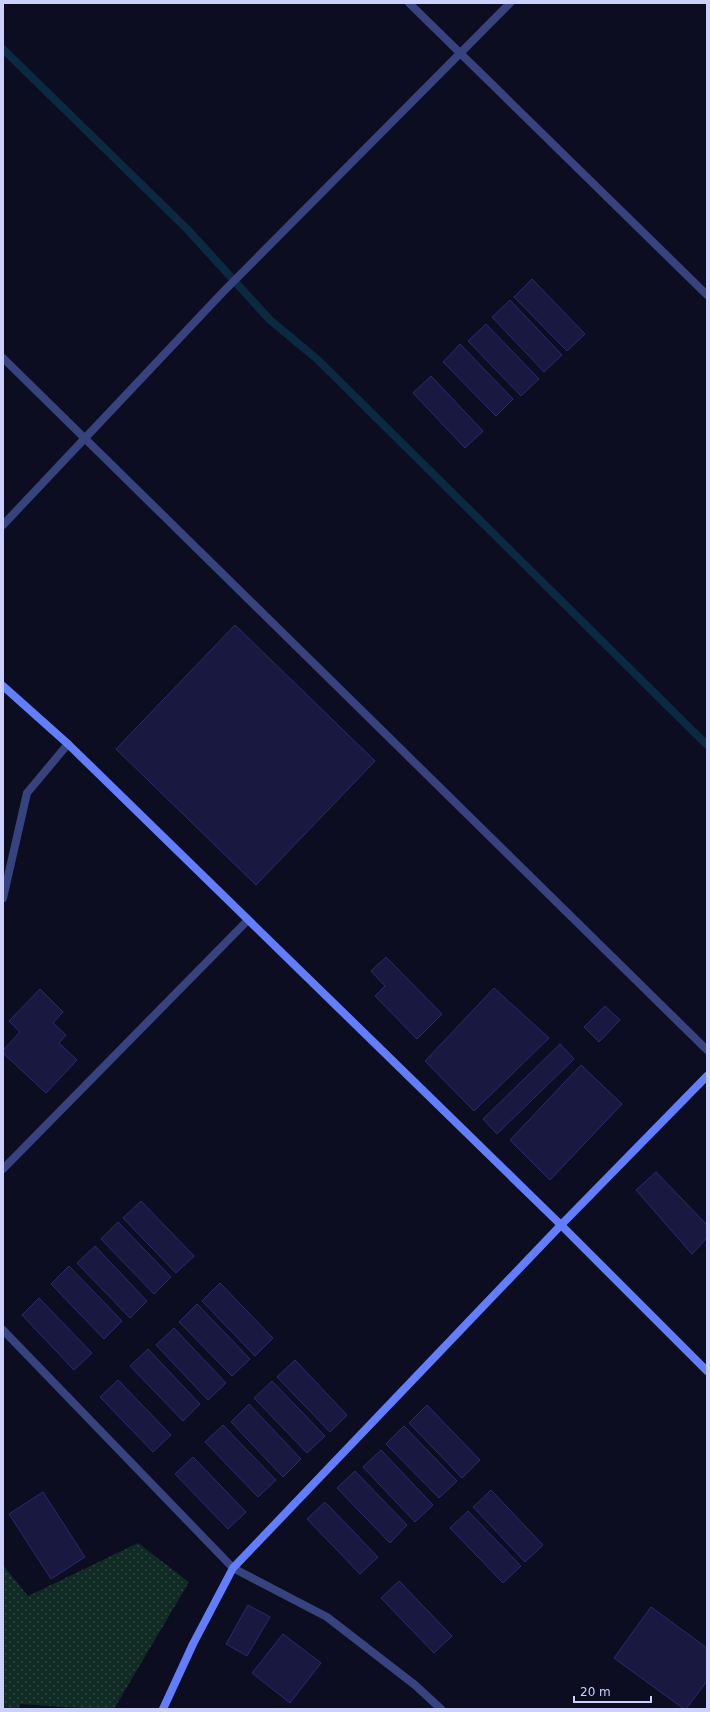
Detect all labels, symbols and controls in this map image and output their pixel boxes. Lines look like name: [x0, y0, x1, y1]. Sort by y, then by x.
scale bar: [574, 1678, 651, 1704]
text: 20 m: [580, 1685, 611, 1699]

